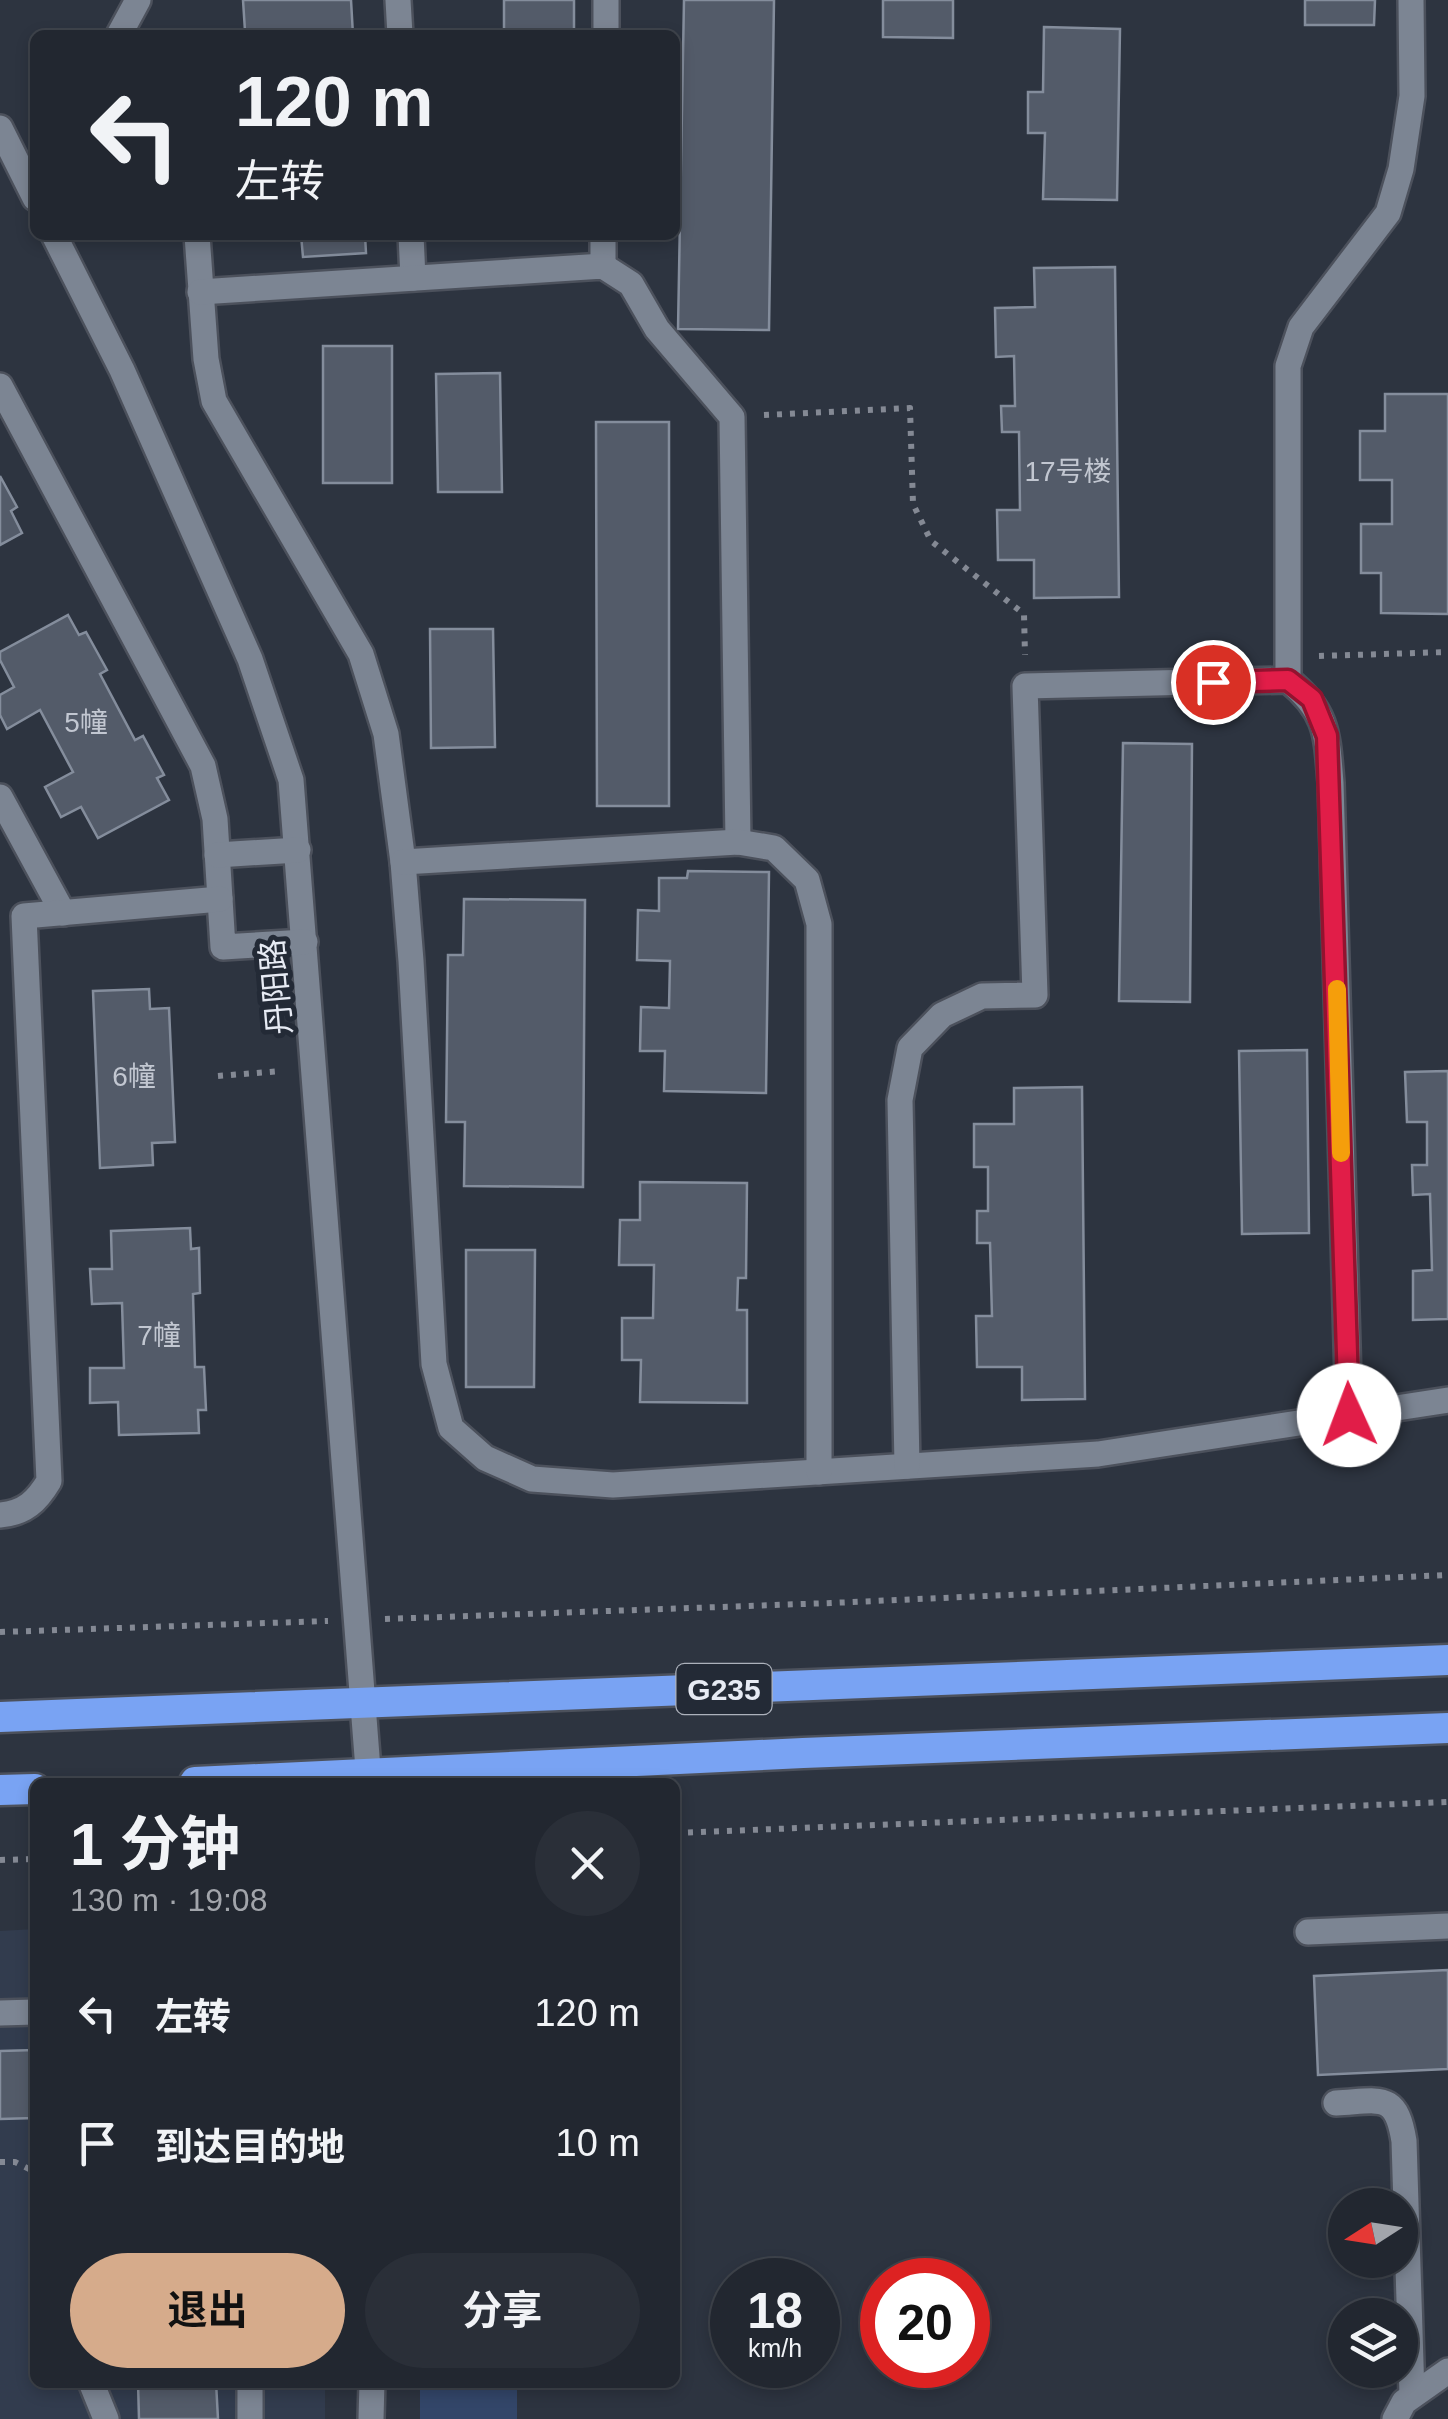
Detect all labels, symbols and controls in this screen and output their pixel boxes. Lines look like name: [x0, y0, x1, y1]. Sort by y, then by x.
text: 120 m: [235, 63, 433, 141]
icon: left: [70, 70, 200, 200]
text: 左转: [235, 156, 325, 207]
house number: 17号楼: [1024, 456, 1112, 487]
pin: [1171, 640, 1256, 725]
icon: arrive: [1186, 655, 1241, 710]
house number: 5幢: [64, 707, 108, 738]
street label: 丹阳路: [254, 938, 298, 1036]
house number: 6幢: [112, 1061, 156, 1092]
house number: 7幢: [137, 1320, 181, 1351]
position arrow: [1297, 1363, 1401, 1467]
road number: G235: [676, 1664, 772, 1714]
text: 1 分钟: [70, 1811, 240, 1878]
button: close: [535, 1811, 640, 1916]
text: 130 m · 19:08: [70, 1882, 267, 1918]
icon: left: [70, 1986, 125, 2041]
text: 120 m: [534, 1992, 640, 2034]
text: 左转: [155, 1996, 231, 2038]
icon: arrive: [70, 2116, 125, 2171]
text: 10 m: [556, 2122, 640, 2164]
text: 到达目的地: [155, 2126, 345, 2168]
north arrow: [1328, 2188, 1418, 2278]
map controls: [1328, 2188, 1418, 2388]
button: 退出: [70, 2253, 345, 2368]
button: 分享: [365, 2253, 640, 2368]
speed limit sign: 20: [860, 2258, 990, 2388]
text: 18: [747, 2283, 803, 2339]
button: layers: [1328, 2298, 1418, 2388]
text: km/h: [748, 2334, 802, 2362]

